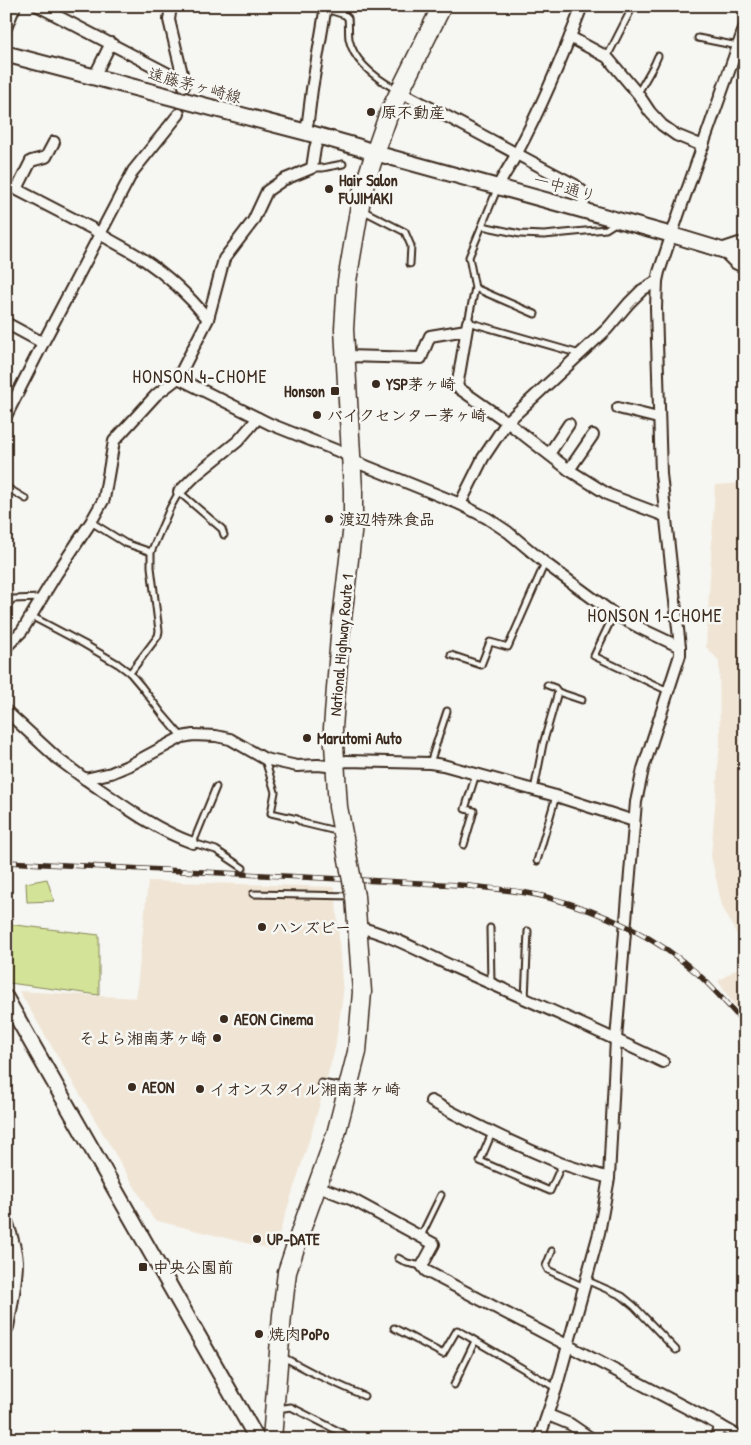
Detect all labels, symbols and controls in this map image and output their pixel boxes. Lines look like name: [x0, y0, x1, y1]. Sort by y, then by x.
street label: 遠藤茅ヶ崎線: [146, 62, 244, 108]
place label: 原不動産: [381, 101, 445, 123]
marker: 原不動産: [365, 106, 377, 118]
street label: 一中通り: [531, 168, 599, 206]
place label: Hair Salon FUJIMAKI: [338, 169, 398, 209]
marker: Hair Salon FUJIMAKI: [323, 183, 335, 195]
district label: HONSON 4-CHOME: [133, 364, 267, 389]
place label: YSP茅ヶ崎: [386, 373, 456, 395]
marker: YSP茅ヶ崎: [370, 378, 382, 390]
place label: Honson: [284, 380, 325, 402]
marker: Honson: [329, 385, 341, 397]
place label: バイクセンター茅ヶ崎: [327, 404, 487, 426]
marker: バイクセンター茅ヶ崎: [311, 409, 323, 421]
place label: 渡辺特殊食品: [339, 508, 435, 530]
marker: 渡辺特殊食品: [323, 513, 335, 525]
street label: National Highway Route 1: [324, 573, 358, 717]
district label: HONSON 1-CHOME: [588, 603, 722, 628]
place label: Marutomi Auto: [317, 727, 402, 749]
marker: Marutomi Auto: [301, 732, 313, 744]
place label: ハンズビー: [272, 916, 351, 938]
marker: ハンズビー: [256, 921, 268, 933]
place label: AEON Cinema: [234, 1008, 314, 1030]
marker: AEON Cinema: [218, 1013, 230, 1025]
place label: そよら湘南茅ヶ崎: [79, 1027, 207, 1049]
marker: そよら湘南茅ヶ崎: [211, 1032, 223, 1044]
place label: AEON: [142, 1076, 175, 1098]
place label: イオンスタイル湘南茅ヶ崎: [210, 1078, 401, 1100]
marker: AEON: [126, 1081, 138, 1093]
marker: イオンスタイル湘南茅ヶ崎: [194, 1083, 206, 1095]
place label: UP-DATE: [267, 1228, 321, 1250]
marker: UP-DATE: [251, 1233, 263, 1245]
place label: 中央公園前: [153, 1256, 233, 1278]
marker: 中央公園前: [137, 1261, 149, 1273]
place label: 焼肉PoPo: [269, 1323, 330, 1345]
marker: 焼肉PoPo: [253, 1328, 265, 1340]

